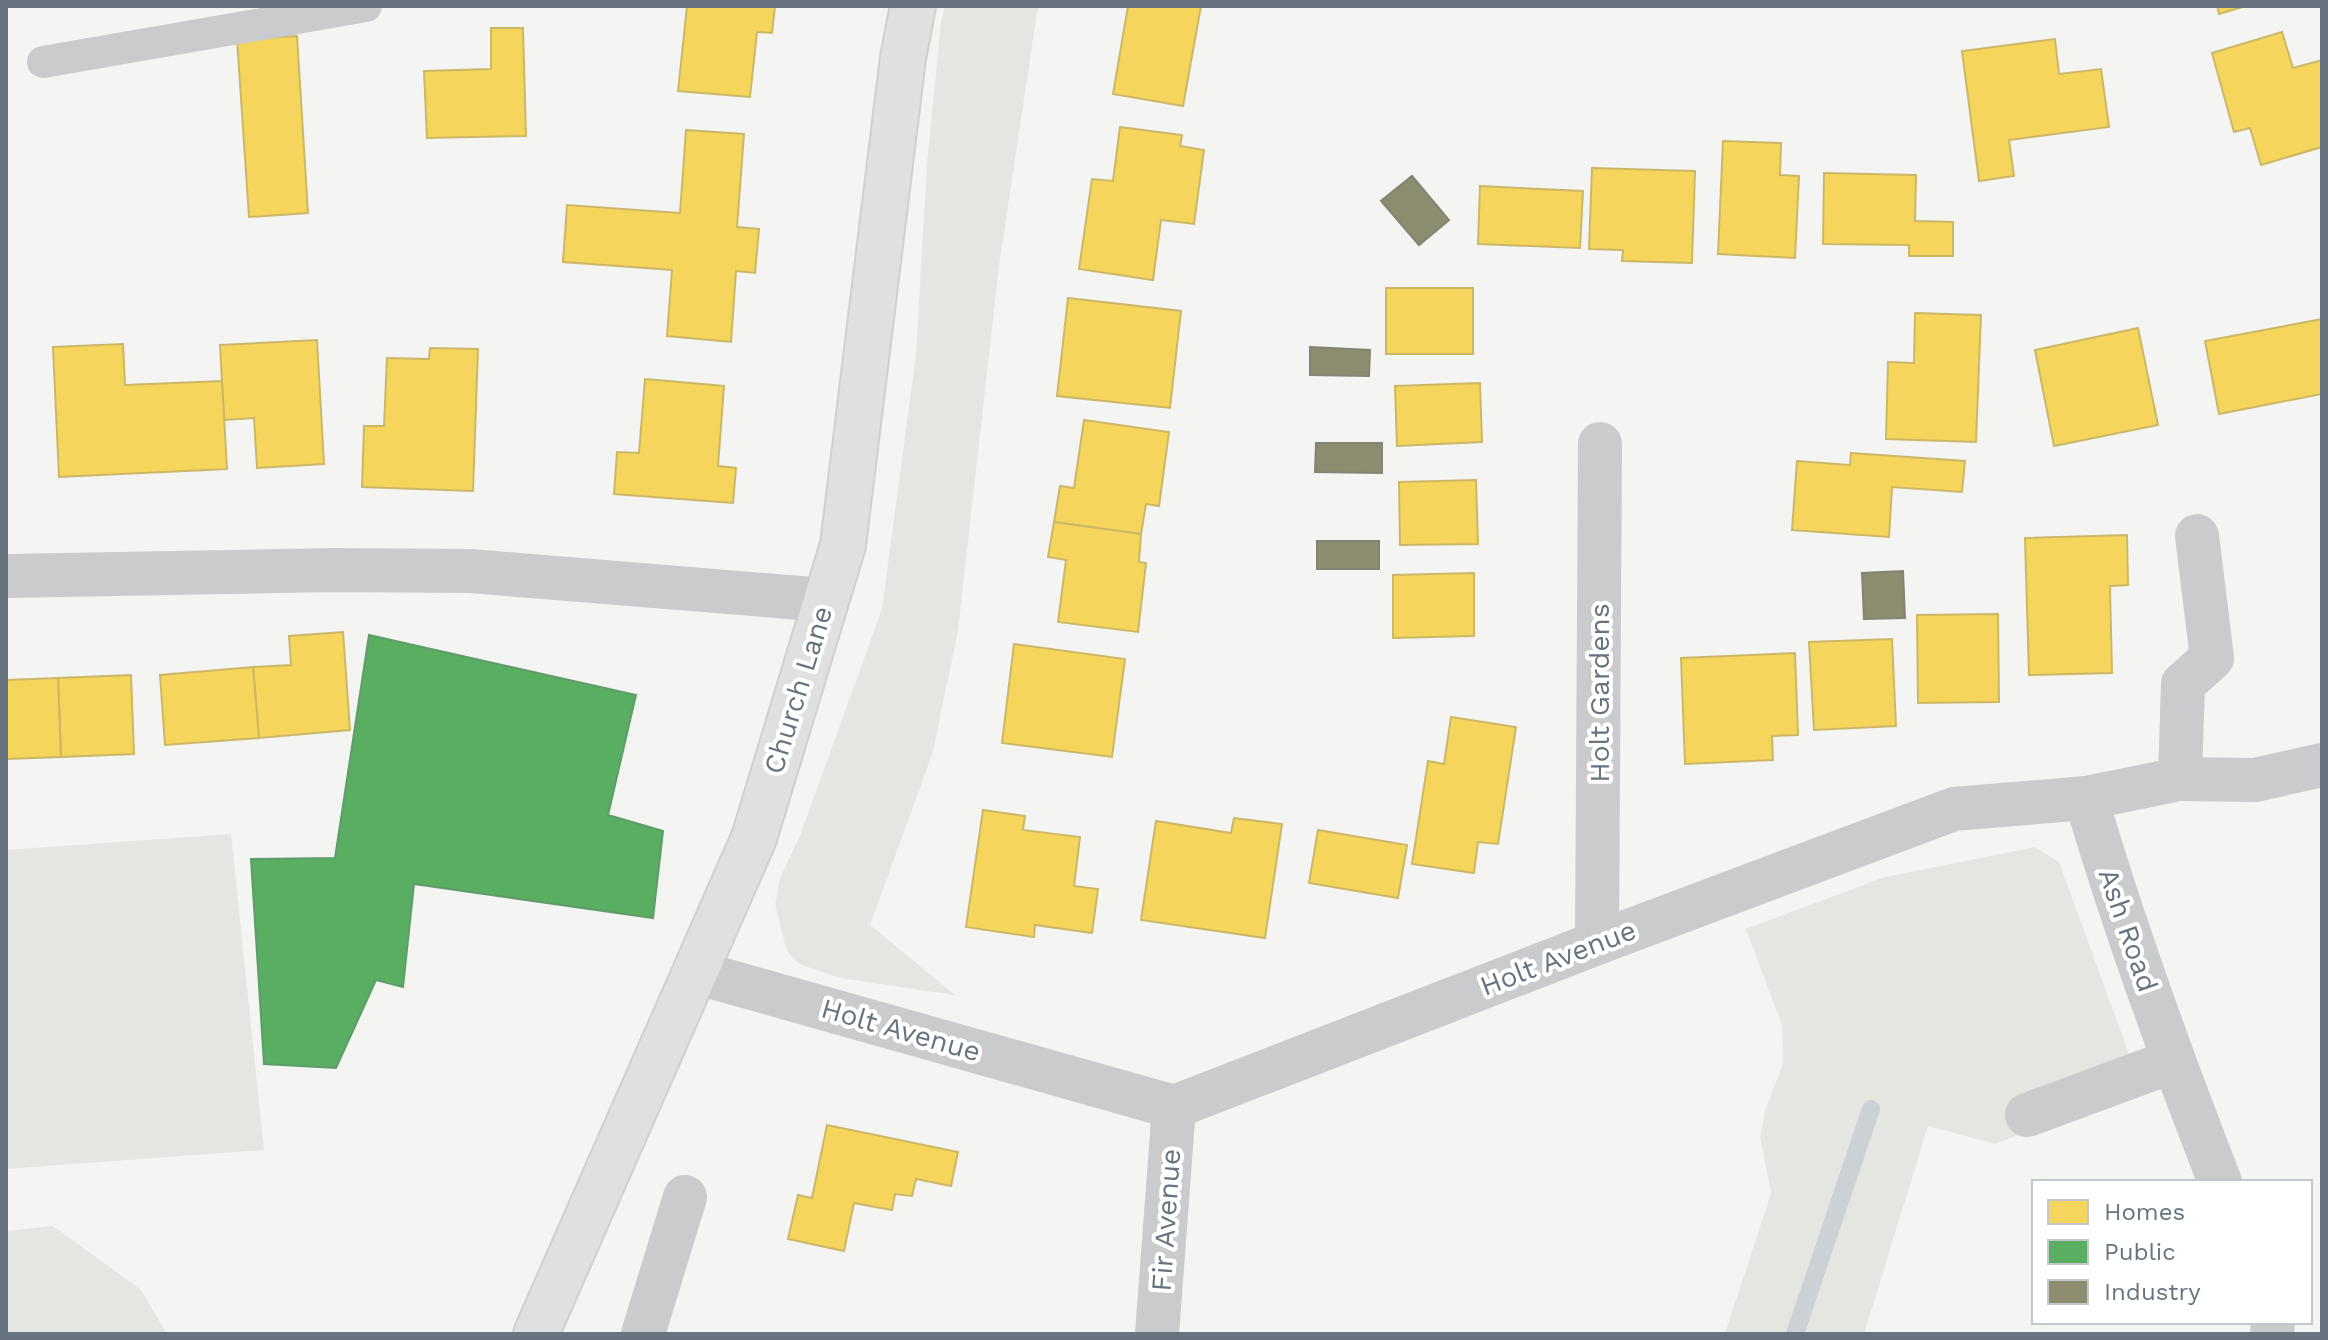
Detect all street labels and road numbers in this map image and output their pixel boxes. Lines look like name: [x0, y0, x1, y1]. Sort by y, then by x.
street label: Church Lane: [757, 602, 839, 778]
street label: Holt Gardens: [1583, 603, 1616, 783]
street label: Ash Road: [2092, 864, 2164, 996]
street label: Holt Avenue: [1475, 913, 1641, 1003]
street label: Holt Avenue: [817, 991, 985, 1069]
street label: Fir Avenue: [1145, 1148, 1187, 1292]

